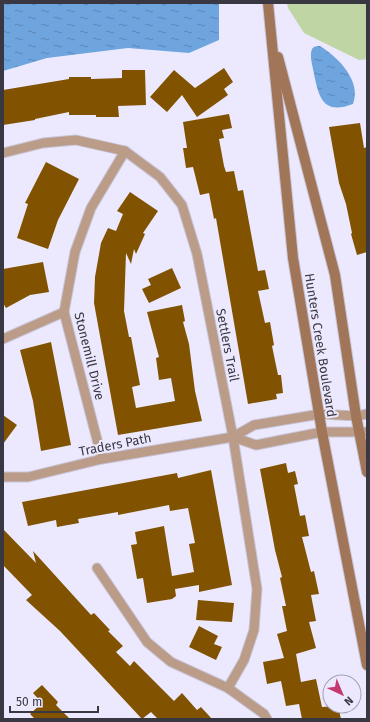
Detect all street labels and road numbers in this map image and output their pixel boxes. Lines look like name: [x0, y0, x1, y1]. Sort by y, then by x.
street label: Hunters Creek Boulevard: [302, 272, 339, 418]
street label: Settlers Trail: [213, 307, 242, 383]
street label: Stonemill Drive: [71, 311, 108, 402]
street label: Traders Path: [78, 430, 153, 459]

